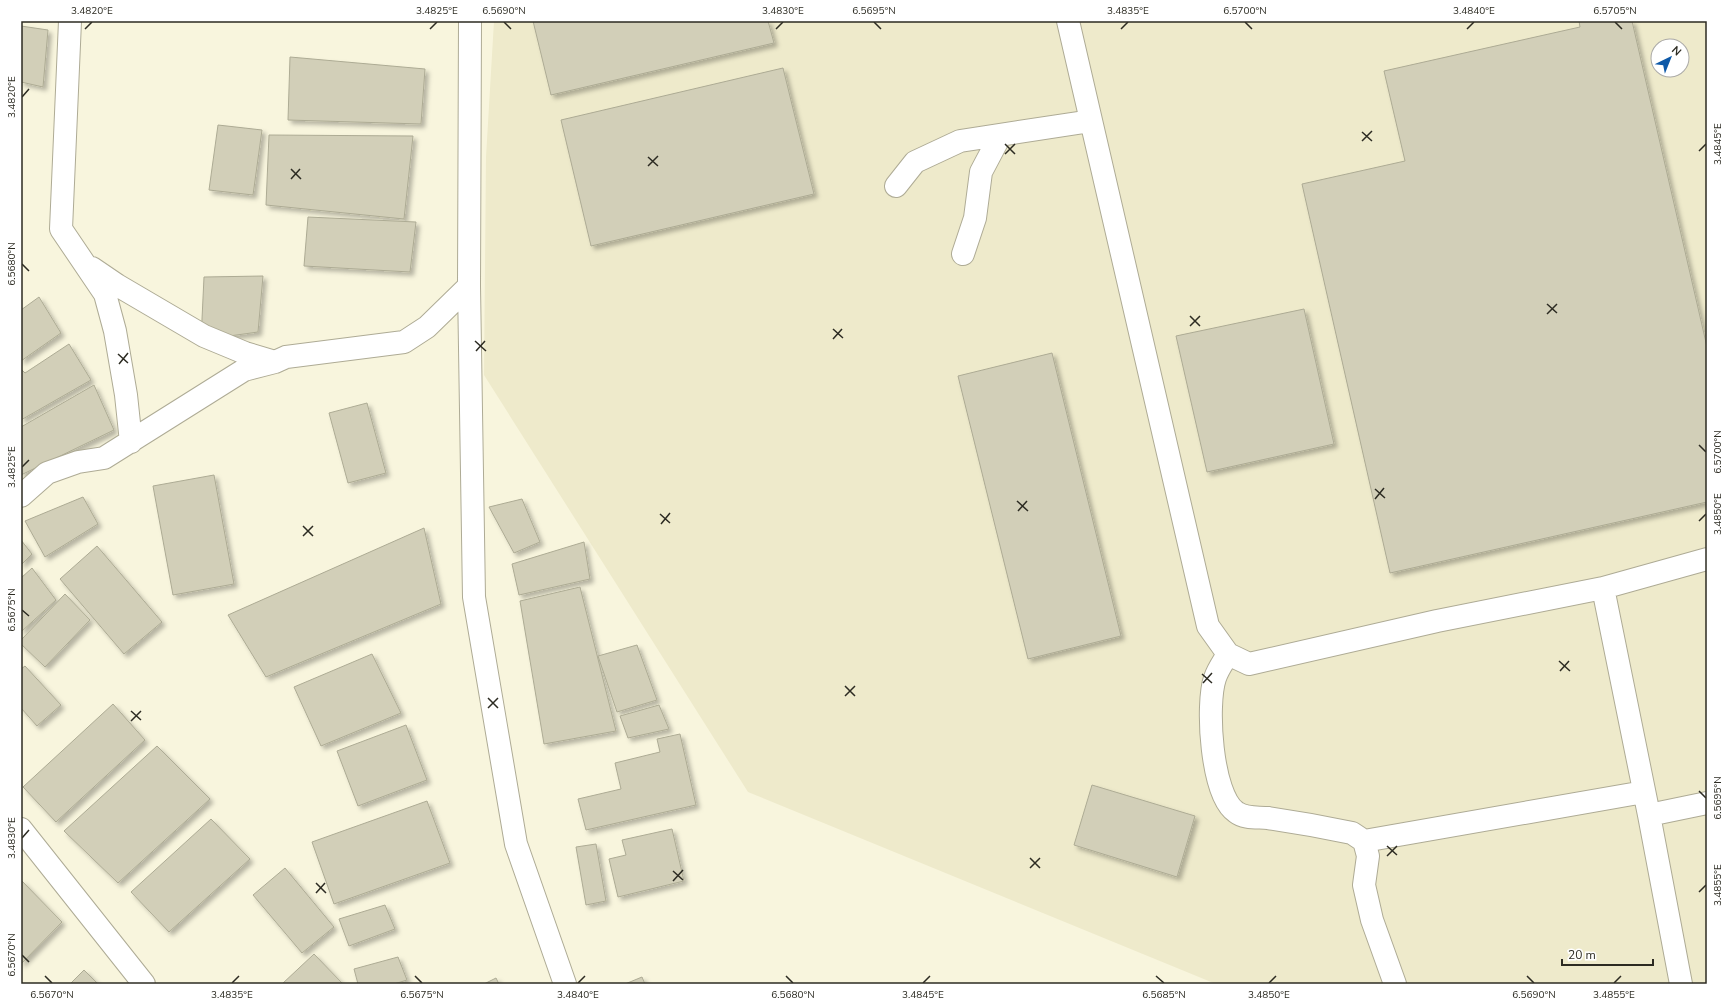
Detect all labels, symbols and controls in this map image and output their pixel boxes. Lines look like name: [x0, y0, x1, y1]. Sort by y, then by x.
text: 3.4820°E: [71, 4, 113, 18]
text: 3.4825°E: [416, 4, 458, 18]
text: 6.5690°N: [482, 4, 526, 18]
text: 3.4830°E: [762, 4, 804, 18]
text: 6.5695°N: [852, 4, 896, 18]
text: 3.4835°E: [1107, 4, 1149, 18]
text: 6.5700°N: [1223, 4, 1267, 18]
text: 3.4840°E: [1453, 4, 1495, 18]
text: 6.5705°N: [1593, 4, 1637, 18]
north arrow: [1650, 38, 1690, 78]
text: N: [1668, 43, 1685, 59]
text: 3.4820°E: [5, 76, 19, 118]
text: 3.4845°E: [1711, 123, 1725, 165]
text: 6.5680°N: [5, 242, 19, 286]
text: 6.5700°N: [1711, 430, 1725, 474]
text: 3.4825°E: [5, 446, 19, 488]
text: 3.4850°E: [1711, 493, 1725, 535]
text: 6.5675°N: [5, 588, 19, 632]
text: 6.5695°N: [1711, 776, 1725, 820]
text: 3.4830°E: [5, 817, 19, 859]
text: 3.4855°E: [1711, 864, 1725, 906]
text: 6.5670°N: [5, 933, 19, 977]
scale bar: [1562, 941, 1653, 967]
text: 20 m: [1568, 947, 1596, 963]
text: 6.5670°N: [30, 988, 74, 1002]
text: 3.4835°E: [211, 988, 253, 1002]
text: 6.5675°N: [400, 988, 444, 1002]
text: 3.4840°E: [557, 988, 599, 1002]
text: 6.5680°N: [771, 988, 815, 1002]
text: 3.4845°E: [902, 988, 944, 1002]
text: 6.5685°N: [1142, 988, 1186, 1002]
text: 3.4850°E: [1248, 988, 1290, 1002]
text: 6.5690°N: [1512, 988, 1556, 1002]
text: 3.4855°E: [1593, 988, 1635, 1002]

